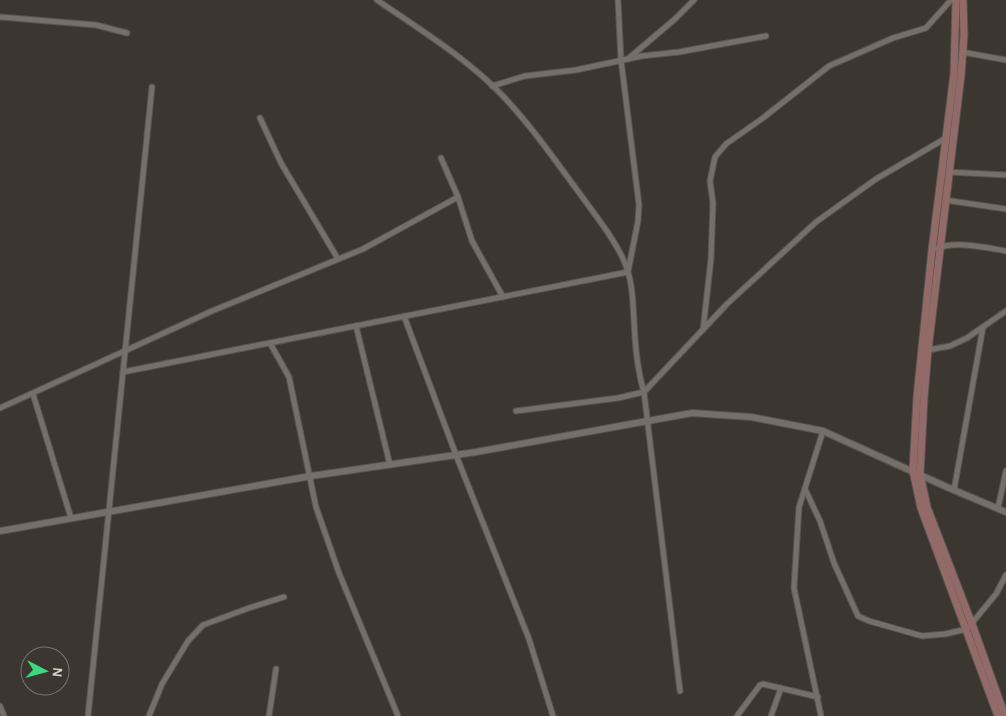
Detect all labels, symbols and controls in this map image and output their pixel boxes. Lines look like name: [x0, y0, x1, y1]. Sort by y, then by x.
north arrow: [20, 646, 70, 696]
text: N: [49, 667, 64, 678]

